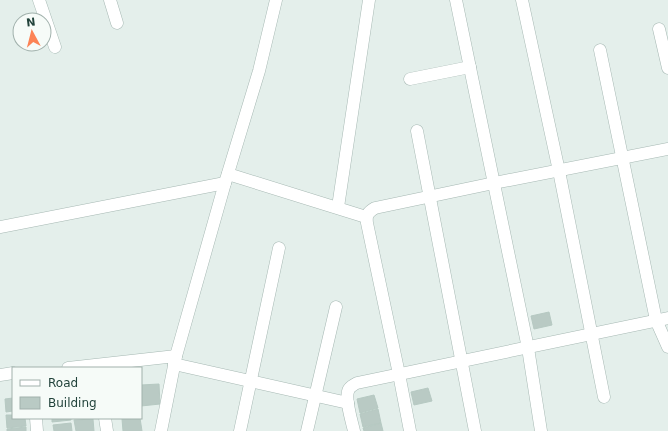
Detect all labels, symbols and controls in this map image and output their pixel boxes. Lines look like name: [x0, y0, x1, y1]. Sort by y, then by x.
north arrow: [12, 12, 52, 52]
text: N: [25, 16, 36, 30]
legend: [12, 367, 142, 419]
text: Road: [48, 376, 78, 390]
text: Building: [48, 396, 97, 410]

